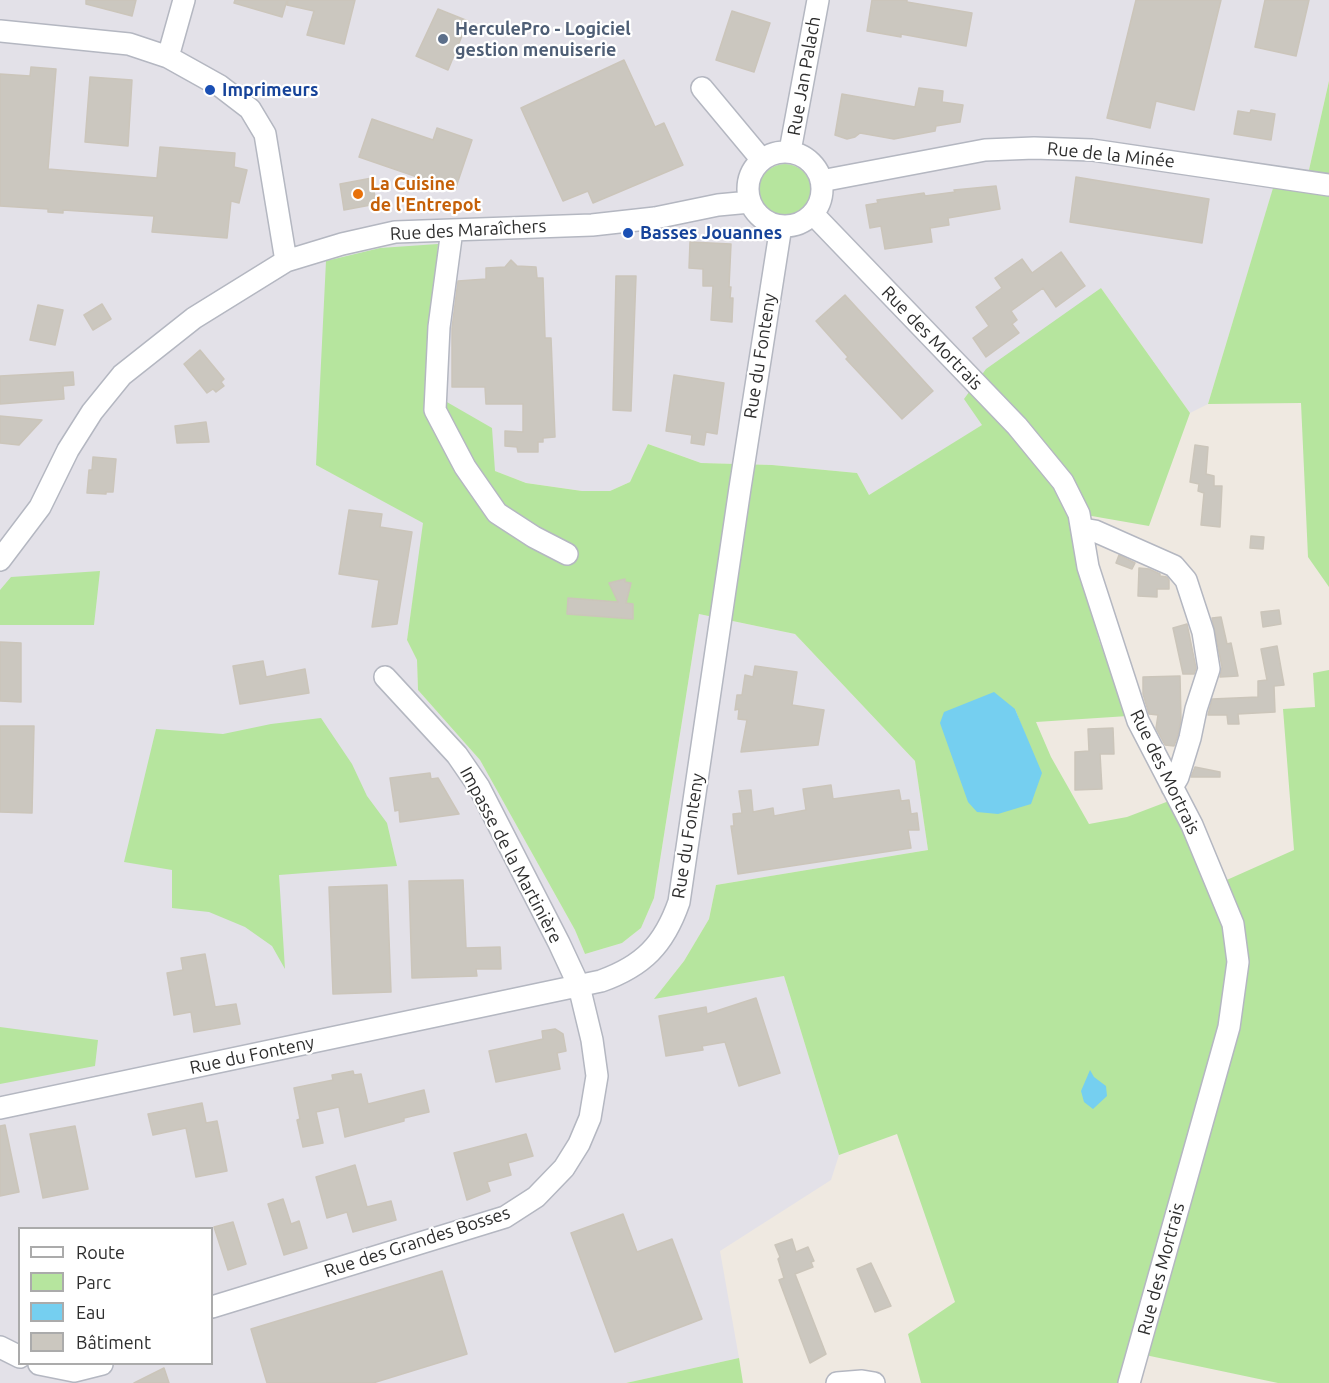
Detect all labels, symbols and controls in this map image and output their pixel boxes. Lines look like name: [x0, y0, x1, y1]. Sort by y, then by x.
street label: Rue Jan Palach: [783, 15, 825, 137]
place label: HerculePro - Logiciel gestion menuiserie: [455, 18, 631, 60]
marker: HerculePro - Logiciel gestion menuiserie: [436, 32, 450, 46]
place label: Imprimeurs: [222, 79, 318, 101]
marker: Imprimeurs: [203, 83, 217, 97]
street label: Rue de la Minée: [1046, 138, 1176, 172]
place label: La Cuisine de l'Entrepot: [370, 173, 481, 216]
marker: La Cuisine de l'Entrepot: [351, 187, 365, 201]
street label: Rue des Maraîchers: [389, 215, 547, 245]
place label: Basses Jouannes: [640, 222, 782, 244]
marker: Basses Jouannes: [621, 226, 635, 240]
street label: Rue des Mortrais: [877, 281, 987, 395]
street label: Rue du Fonteny: [739, 292, 781, 420]
street label: Rue des Mortrais: [1125, 706, 1205, 838]
street label: Impasse de la Martinière: [455, 763, 567, 947]
street label: Rue du Fonteny: [667, 772, 709, 900]
street label: Rue du Fonteny: [188, 1031, 316, 1079]
street label: Rue des Mortrais: [1133, 1200, 1189, 1338]
street label: Rue des Grandes Bosses: [321, 1202, 513, 1282]
legend: [18, 1227, 213, 1365]
text: Route: [76, 1242, 125, 1262]
text: Parc: [76, 1272, 111, 1292]
text: Eau: [76, 1302, 106, 1322]
text: Bâtiment: [76, 1332, 151, 1352]

